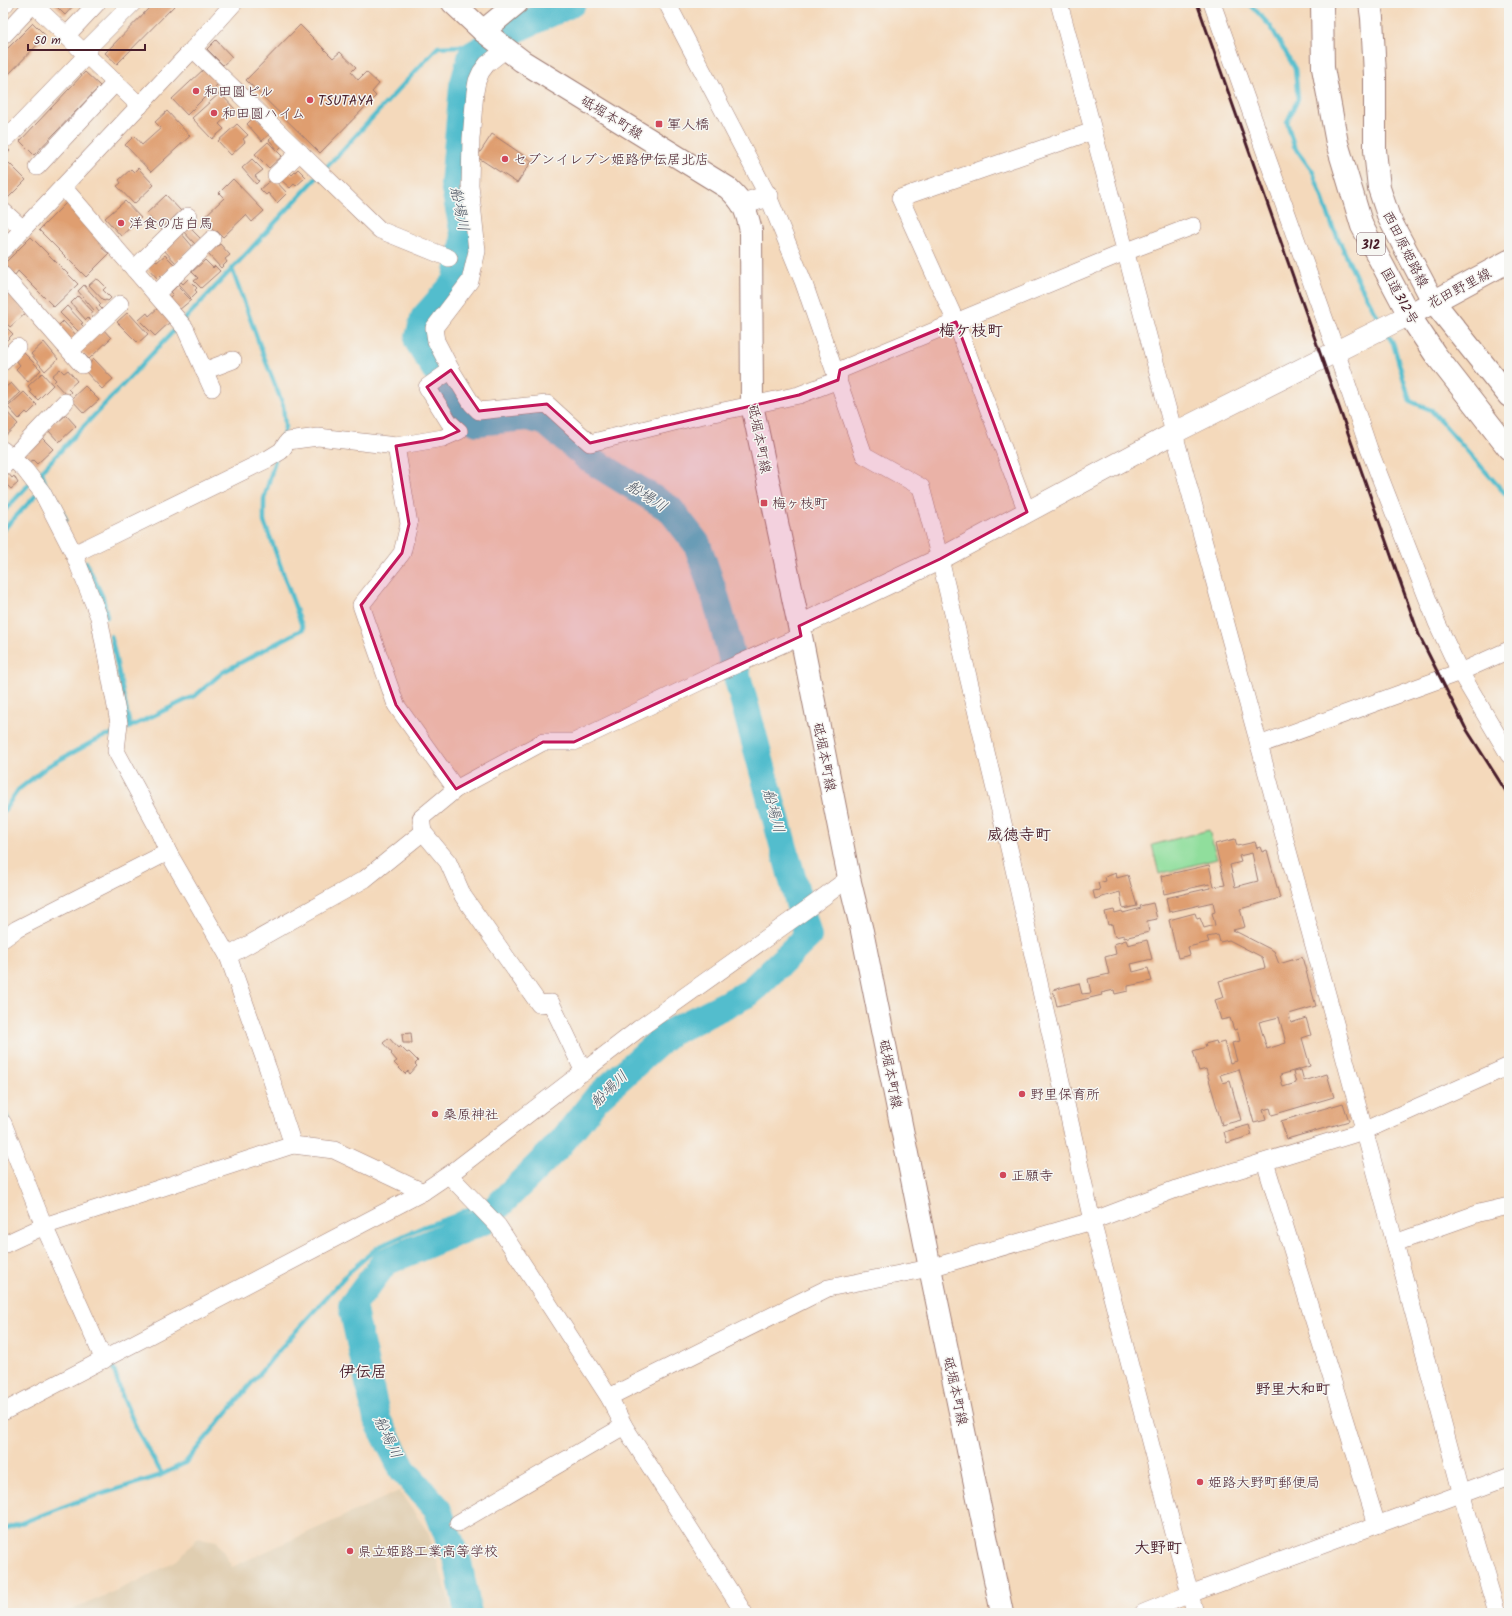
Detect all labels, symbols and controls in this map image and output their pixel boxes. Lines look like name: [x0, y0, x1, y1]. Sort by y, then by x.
scale bar: [28, 26, 145, 52]
text: 50 m: [34, 31, 61, 50]
place label: 和田圓ビル: [204, 81, 274, 103]
marker: 和田圓ビル: [191, 86, 201, 96]
place label: TSUTAYA: [318, 90, 374, 112]
street label: 砥堀本町線: [576, 90, 647, 146]
marker: TSUTAYA: [305, 95, 315, 105]
place label: 和田圓ハイム: [222, 103, 305, 125]
marker: 和田圓ハイム: [209, 108, 219, 118]
place label: 軍人橋: [667, 114, 709, 136]
marker: 軍人橋: [654, 119, 664, 129]
place label: セブンイレブン姫路伊伝居北店: [513, 149, 709, 171]
marker: セブンイレブン姫路伊伝居北店: [500, 154, 510, 164]
water label: 船場川: [443, 185, 475, 234]
street label: 西田原姫路線: [1376, 207, 1434, 292]
place label: 洋食の店白馬: [129, 213, 213, 235]
marker: 洋食の店白馬: [116, 218, 126, 228]
road number: 312: [1357, 233, 1385, 255]
street label: 花田野里線: [1423, 263, 1496, 315]
street label: 国道312号: [1374, 264, 1424, 329]
district label: 梅ケ枝町: [939, 319, 1003, 344]
street label: 砥堀本町線: [742, 403, 776, 476]
water label: 船場川: [621, 475, 672, 519]
place label: 梅ヶ枝町: [772, 493, 828, 515]
marker: 梅ヶ枝町: [759, 498, 769, 508]
street label: 砥堀本町線: [807, 721, 841, 794]
water label: 船場川: [756, 786, 790, 836]
district label: 威徳寺町: [987, 823, 1051, 848]
street label: 砥堀本町線: [873, 1038, 907, 1111]
water label: 船場川: [585, 1065, 634, 1114]
place label: 野里保育所: [1030, 1084, 1100, 1106]
marker: 野里保育所: [1017, 1089, 1027, 1099]
place label: 桑原神社: [443, 1104, 499, 1126]
marker: 桑原神社: [430, 1109, 440, 1119]
place label: 正願寺: [1011, 1165, 1053, 1187]
marker: 正願寺: [998, 1170, 1008, 1180]
street label: 砥堀本町線: [937, 1355, 973, 1428]
district label: 伊伝居: [339, 1360, 387, 1385]
district label: 野里大和町: [1255, 1378, 1331, 1402]
water label: 船場川: [367, 1412, 407, 1463]
place label: 姫路大野町郵便局: [1208, 1472, 1320, 1494]
marker: 姫路大野町郵便局: [1195, 1477, 1205, 1487]
district label: 大野町: [1134, 1536, 1182, 1561]
place label: 県立姫路工業高等学校: [358, 1541, 498, 1563]
marker: 県立姫路工業高等学校: [345, 1546, 355, 1556]

